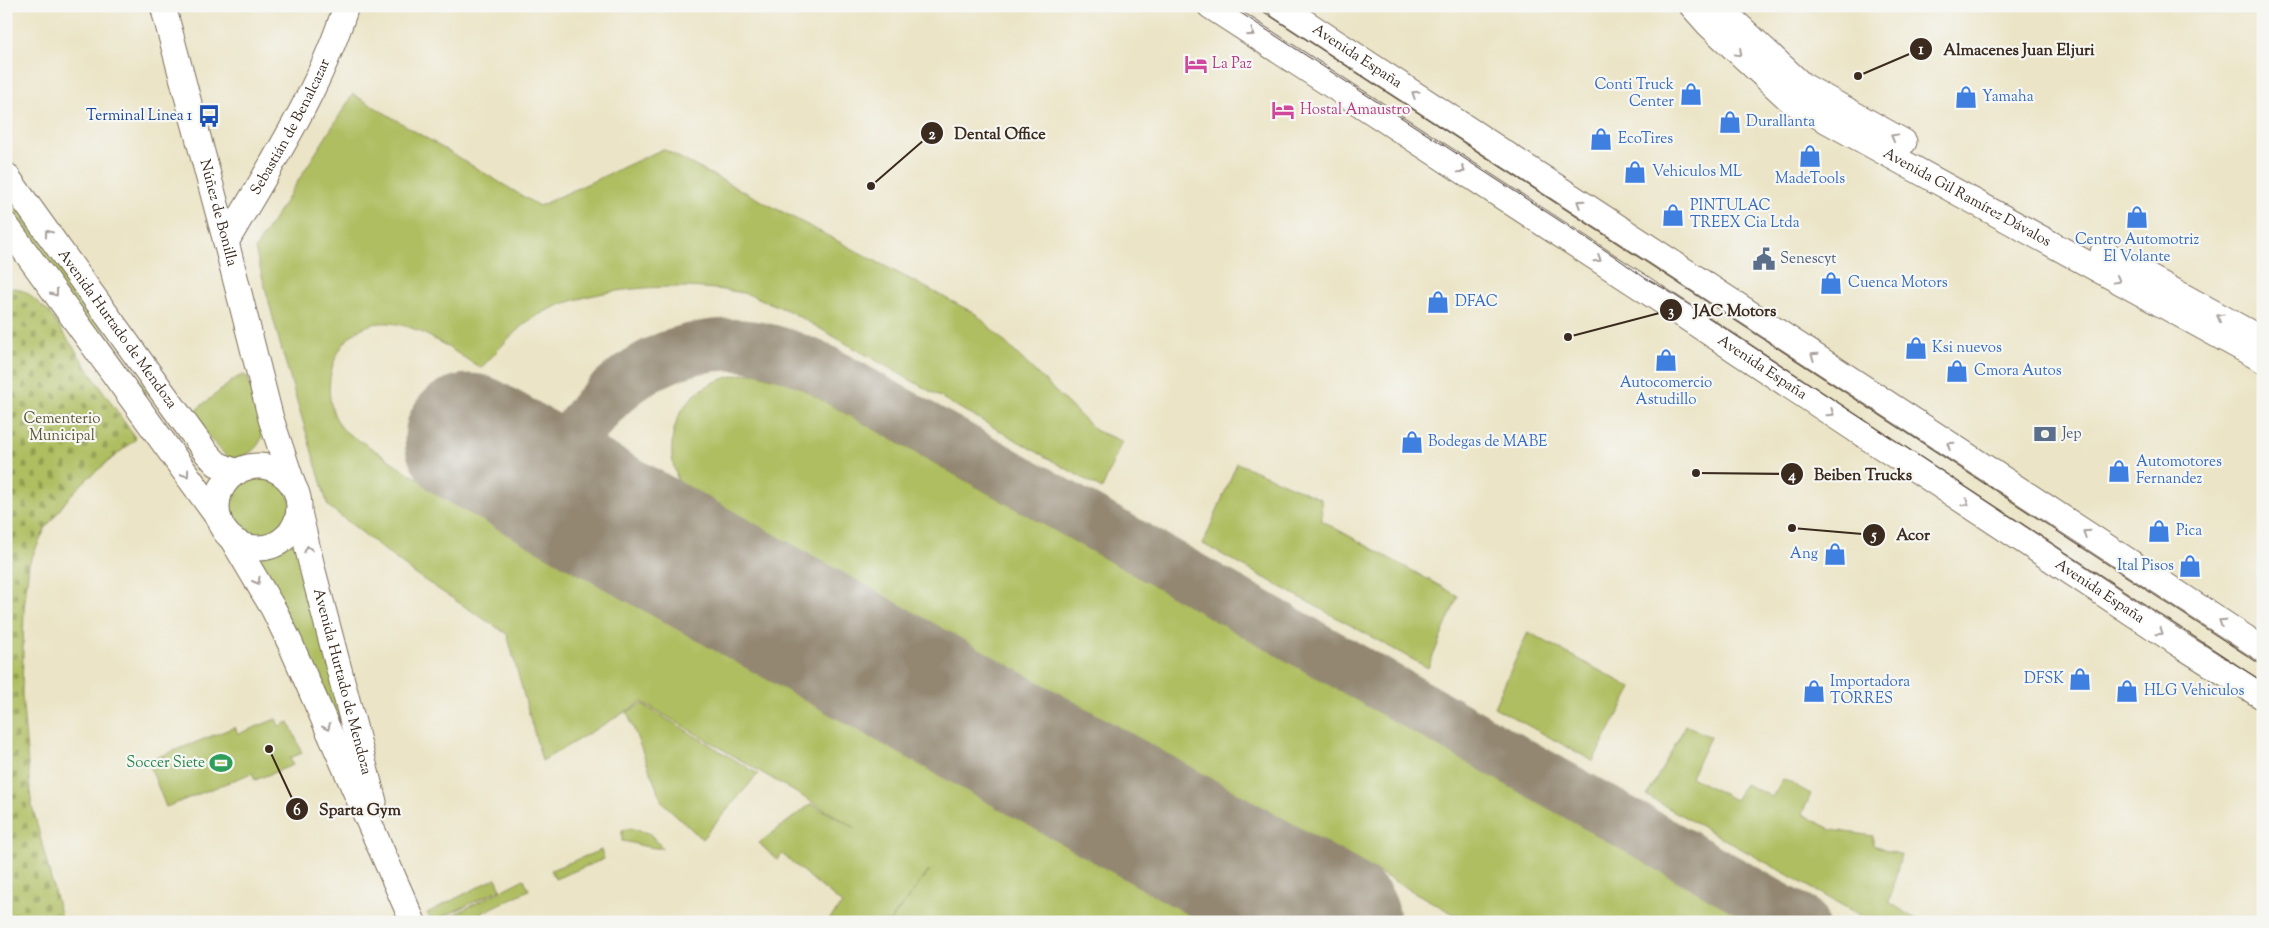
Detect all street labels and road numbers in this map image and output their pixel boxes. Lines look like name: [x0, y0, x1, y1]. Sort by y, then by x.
street label: Avenida España: [1308, 19, 1406, 94]
street label: Sebastián de Benalcazar: [245, 55, 336, 199]
street label: Avenida Gil Ramírez Dávalos: [1879, 143, 2055, 252]
street label: Núñez de Bonilla: [194, 157, 242, 269]
street label: Avenida Hurtado de Mendoza: [52, 245, 182, 413]
street label: Avenida España: [1713, 330, 1811, 405]
street label: Avenida España: [2051, 554, 2149, 629]
street label: Avenida Hurtado de Mendoza: [308, 586, 377, 777]

